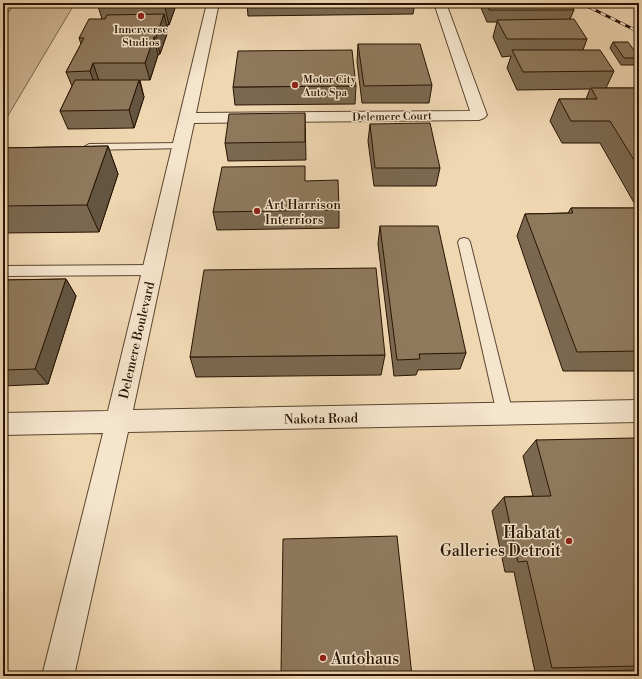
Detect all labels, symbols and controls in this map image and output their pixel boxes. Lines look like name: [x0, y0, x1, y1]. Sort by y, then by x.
marker: Innerverse Studios: [136, 11, 146, 21]
place label: Innerverse Studios: [114, 23, 168, 50]
place label: Motor City Auto Spa: [302, 73, 357, 100]
marker: Motor City Auto Spa: [290, 80, 300, 90]
street label: Delemere Court: [352, 109, 432, 125]
place label: Art Harrison Interriors: [264, 197, 341, 228]
marker: Art Harrison Interriors: [252, 206, 262, 216]
street label: Delemere Boulevard: [116, 279, 158, 400]
street label: Nakota Road: [284, 410, 359, 428]
place label: Habatat Galleries Detroit: [440, 523, 561, 561]
marker: Habatat Galleries Detroit: [564, 536, 574, 546]
place label: Autohaus: [330, 649, 399, 669]
marker: Autohaus: [318, 653, 328, 663]

